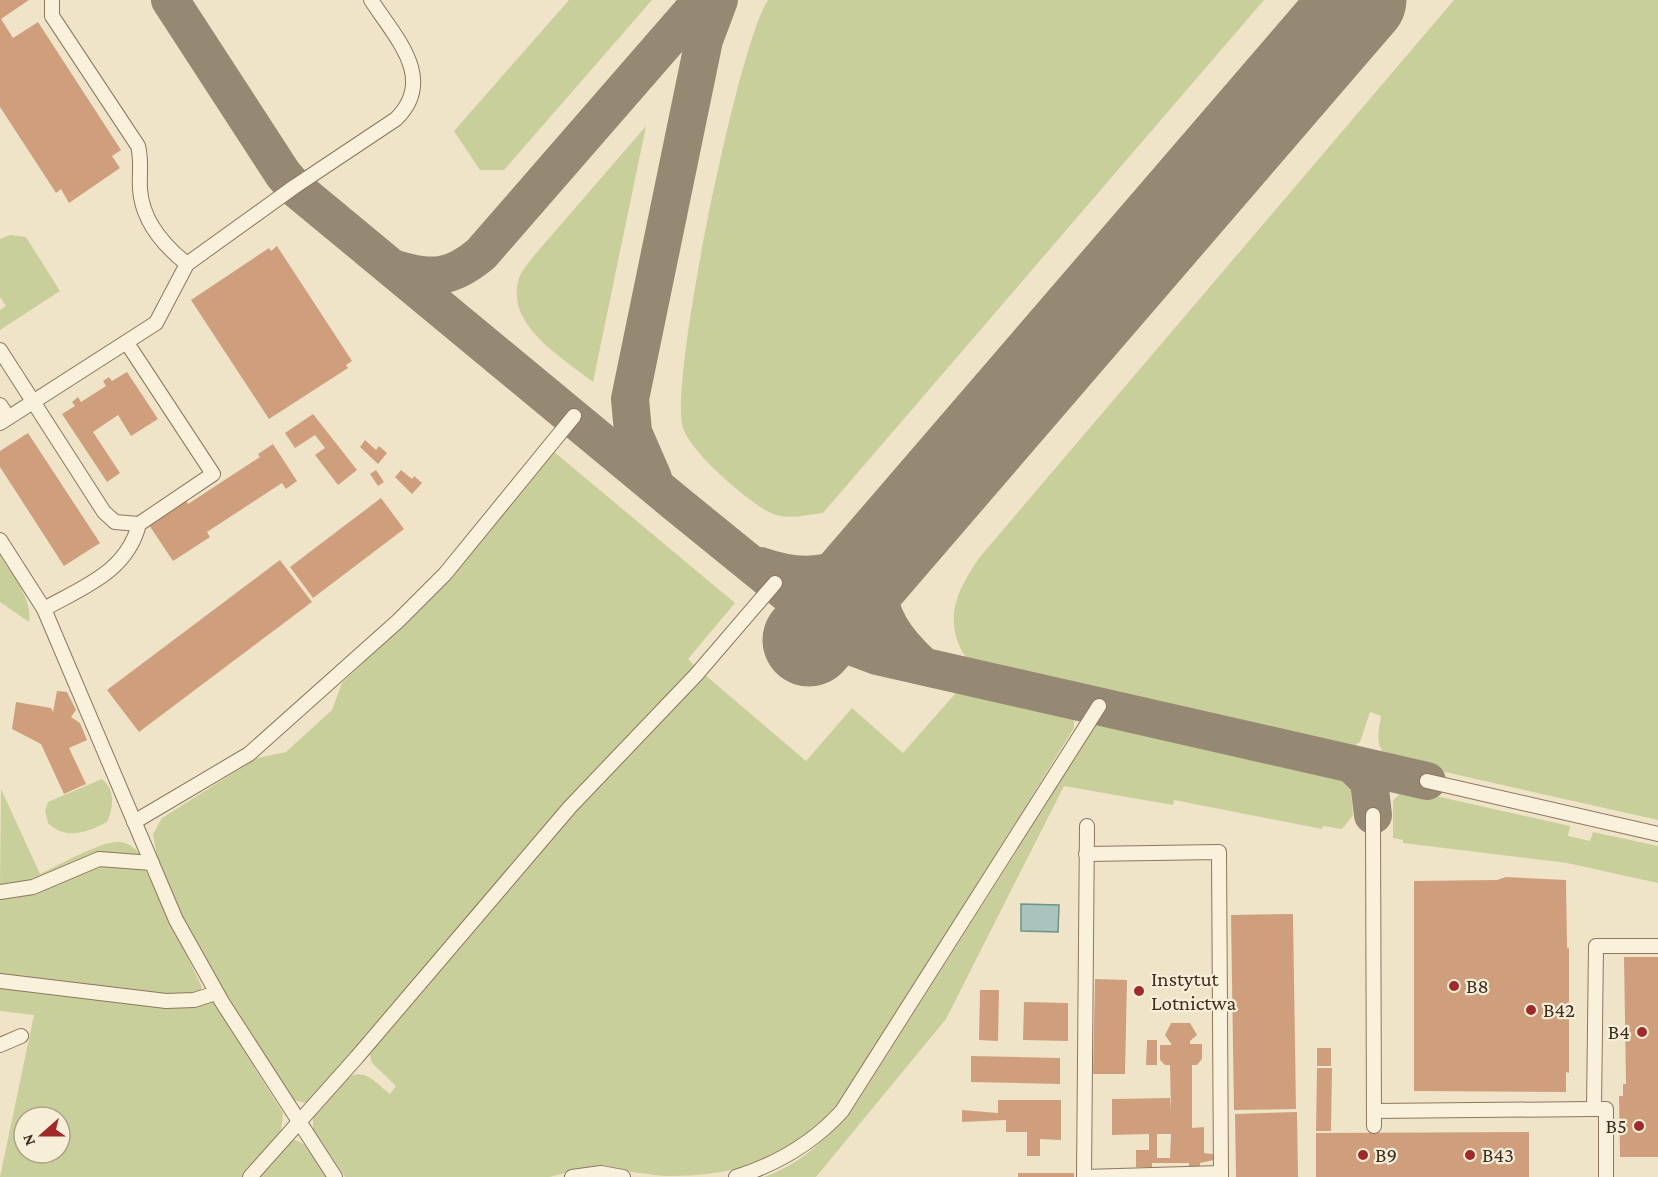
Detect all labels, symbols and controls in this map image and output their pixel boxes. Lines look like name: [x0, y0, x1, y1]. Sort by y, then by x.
place label: Instytut Lotnictwa: [1151, 967, 1236, 1015]
place label: B8: [1466, 974, 1489, 998]
marker: B8: [1447, 979, 1461, 993]
marker: Instytut Lotnictwa: [1132, 984, 1146, 998]
place label: B42: [1543, 998, 1575, 1022]
marker: B42: [1524, 1003, 1538, 1017]
place label: B4: [1608, 1020, 1630, 1044]
marker: B4: [1635, 1025, 1649, 1039]
north arrow: [12, 1105, 72, 1165]
place label: B5: [1606, 1114, 1627, 1138]
marker: B5: [1632, 1119, 1646, 1133]
text: N: [19, 1132, 38, 1148]
place label: B9: [1375, 1143, 1397, 1167]
place label: B43: [1482, 1143, 1514, 1167]
marker: B9: [1356, 1148, 1370, 1162]
marker: B43: [1463, 1148, 1477, 1162]

